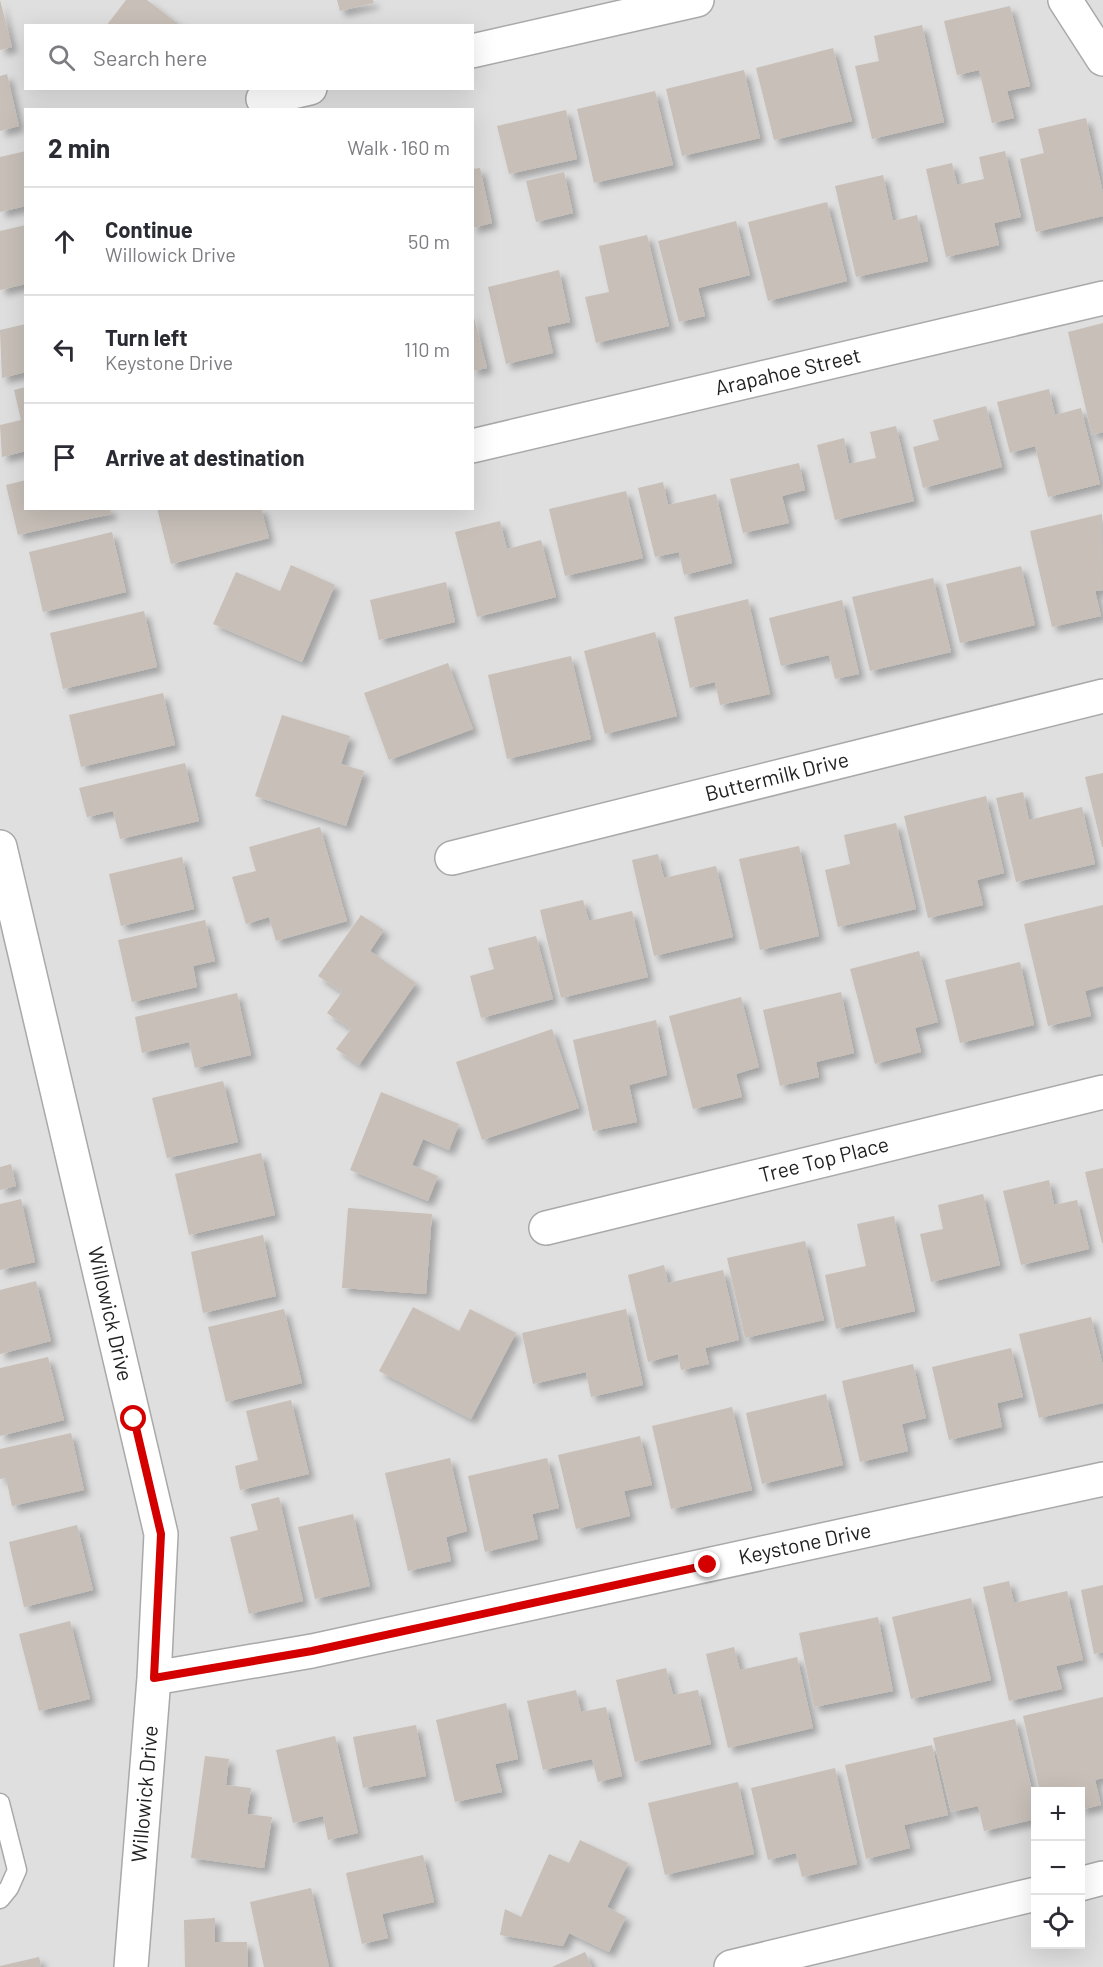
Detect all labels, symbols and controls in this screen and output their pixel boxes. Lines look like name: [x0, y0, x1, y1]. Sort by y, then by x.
search box: [24, 24, 474, 90]
icon: search: [45, 41, 78, 74]
text: Search here: [93, 44, 207, 70]
text: 2 min: [48, 132, 110, 163]
text: Walk · 160 m: [347, 135, 450, 159]
text: Continue: [105, 216, 193, 242]
icon: ahead: [48, 225, 81, 258]
text: 50 m: [408, 229, 450, 253]
text: Willowick Drive: [105, 242, 236, 266]
text: Turn left: [105, 324, 188, 350]
icon: left: [48, 333, 81, 366]
text: 110 m: [404, 337, 450, 361]
street label: Arapahoe Street: [712, 342, 863, 399]
text: Keystone Drive: [105, 350, 233, 374]
icon: arrive: [48, 441, 81, 474]
text: Arrive at destination: [105, 444, 304, 470]
street label: Buttermilk Drive: [702, 746, 851, 805]
street label: Tree Top Place: [756, 1130, 891, 1187]
street label: Willowick Drive: [84, 1244, 139, 1383]
route start: [120, 1405, 146, 1431]
street label: Keystone Drive: [736, 1516, 873, 1569]
route end: [694, 1551, 720, 1577]
street label: Willowick Drive: [125, 1724, 162, 1863]
map controls: [1031, 1787, 1085, 1949]
button: +: [1031, 1787, 1085, 1841]
button: −: [1031, 1841, 1085, 1895]
button: locate: [1031, 1895, 1085, 1949]

